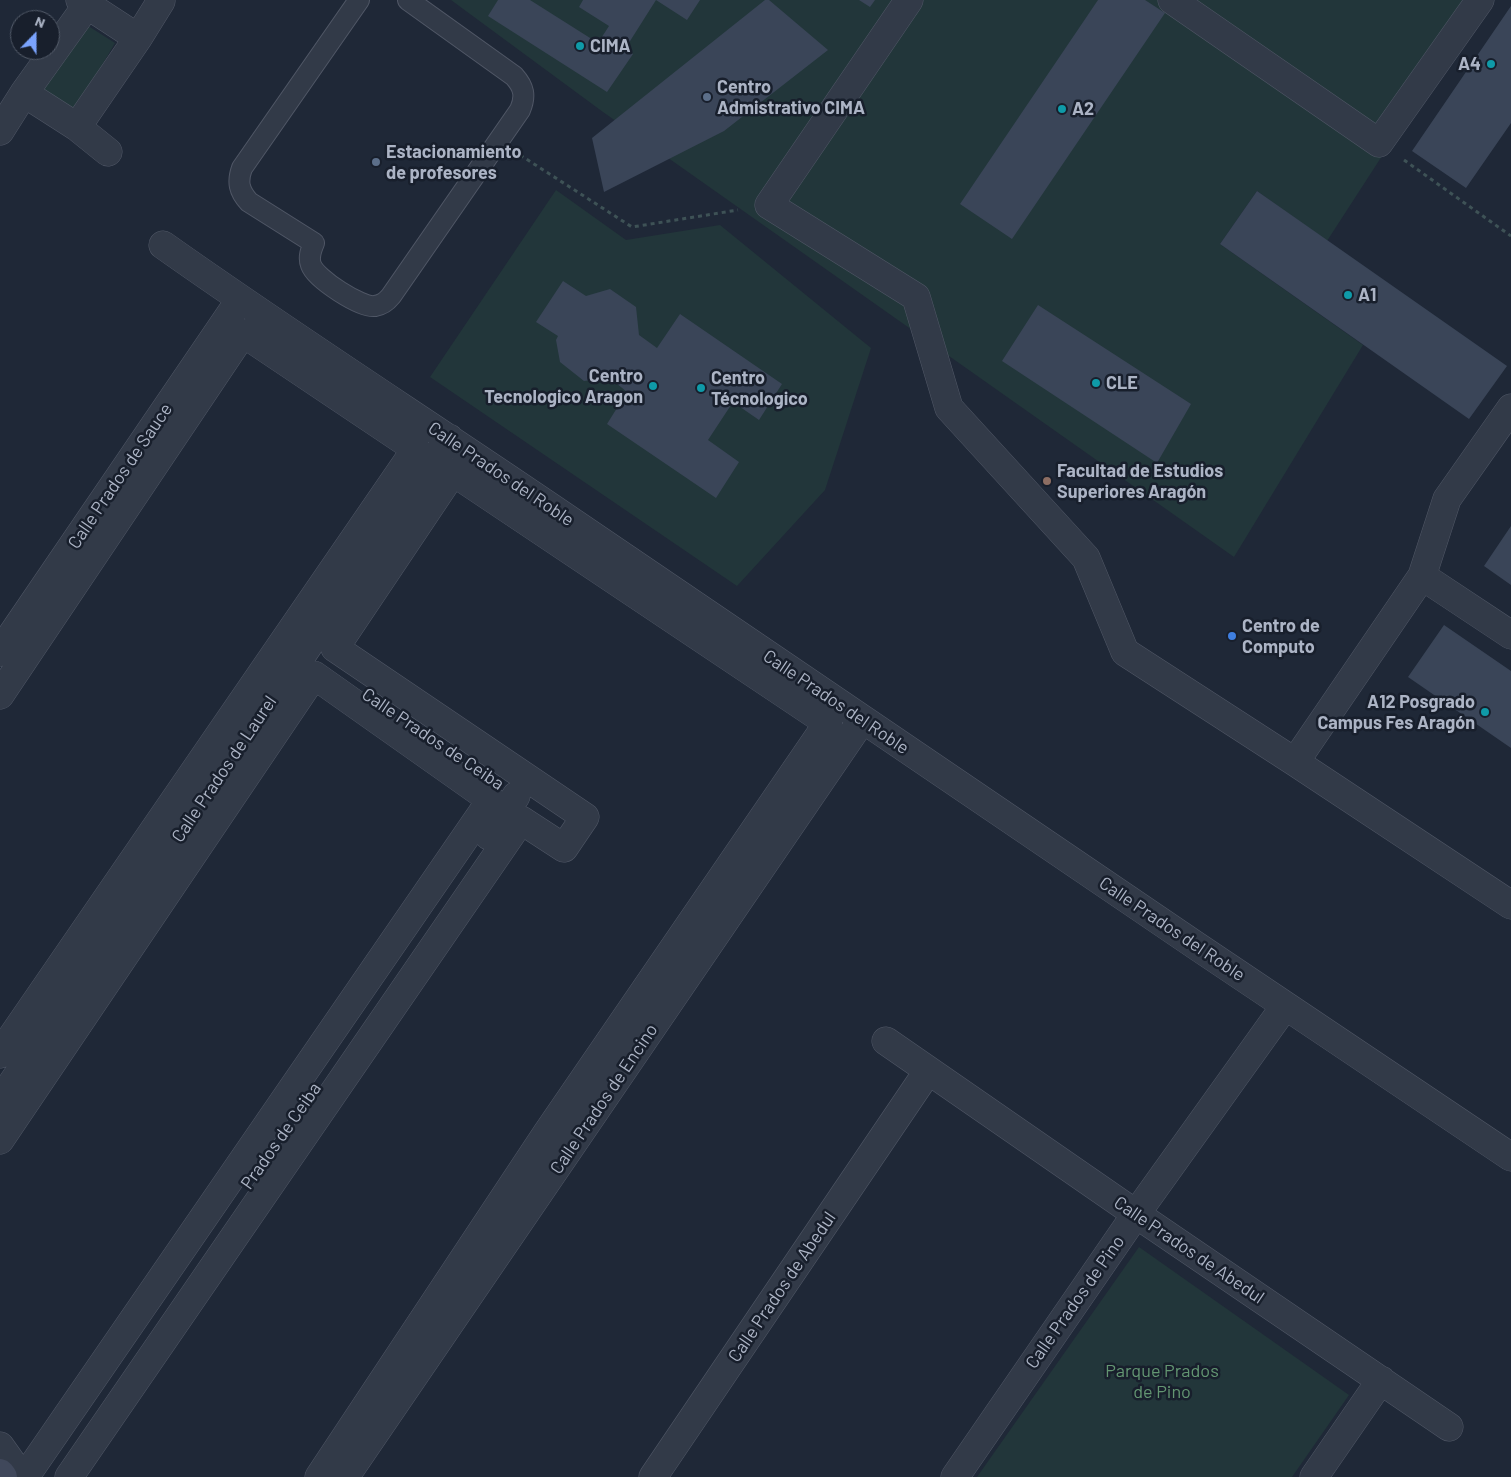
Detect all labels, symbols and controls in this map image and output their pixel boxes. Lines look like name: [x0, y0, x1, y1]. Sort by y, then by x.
north arrow: [10, 10, 60, 60]
text: N: [33, 12, 48, 31]
place label: CIMA: [590, 35, 631, 57]
marker: CIMA: [574, 40, 586, 52]
place label: A4: [1458, 53, 1481, 75]
marker: A4: [1485, 58, 1497, 70]
place label: Centro Admistrativo CIMA: [717, 76, 865, 118]
marker: Centro Admistrativo CIMA: [701, 91, 713, 103]
place label: A2: [1072, 98, 1094, 120]
marker: A2: [1056, 103, 1068, 115]
place label: Estacionamiento de profesores: [386, 141, 522, 183]
marker: Estacionamiento de profesores: [370, 156, 382, 168]
place label: A1: [1358, 284, 1376, 306]
marker: A1: [1342, 289, 1354, 301]
place label: Centro Tecnologico Aragon: [484, 365, 643, 408]
place label: Centro Técnologico: [711, 367, 808, 409]
place label: CLE: [1106, 372, 1138, 394]
marker: CLE: [1090, 377, 1102, 389]
marker: Centro Tecnologico Aragon: [647, 380, 659, 392]
marker: Centro Técnologico: [695, 382, 707, 394]
street label: Calle Prados de Sauce: [63, 399, 177, 553]
street label: Calle Prados del Roble: [424, 417, 578, 531]
place label: Facultad de Estudios Superiores Aragón: [1057, 460, 1223, 502]
marker: Facultad de Estudios Superiores Aragón: [1041, 475, 1053, 487]
place label: Centro de Computo: [1242, 615, 1320, 658]
marker: Centro de Computo: [1226, 630, 1238, 642]
street label: Calle Prados del Roble: [759, 645, 913, 759]
street label: Calle Prados de Ceiba: [358, 683, 508, 795]
place label: A12 Posgrado Campus Fes Aragón: [1317, 691, 1475, 734]
street label: Calle Prados de Laurel: [167, 692, 281, 846]
marker: A12 Posgrado Campus Fes Aragón: [1479, 706, 1491, 718]
street label: Calle Prados del Roble: [1095, 872, 1249, 986]
street label: Calle Prados de Encino: [546, 1020, 662, 1178]
street label: Prados de Ceiba: [236, 1078, 326, 1194]
street label: Calle Prados de Abedul: [1110, 1192, 1268, 1308]
street label: Calle Prados de Abedul: [724, 1208, 840, 1366]
street label: Calle Prados de Pino: [1021, 1231, 1129, 1373]
park label: Parque Prados de Pino: [1105, 1360, 1219, 1402]

